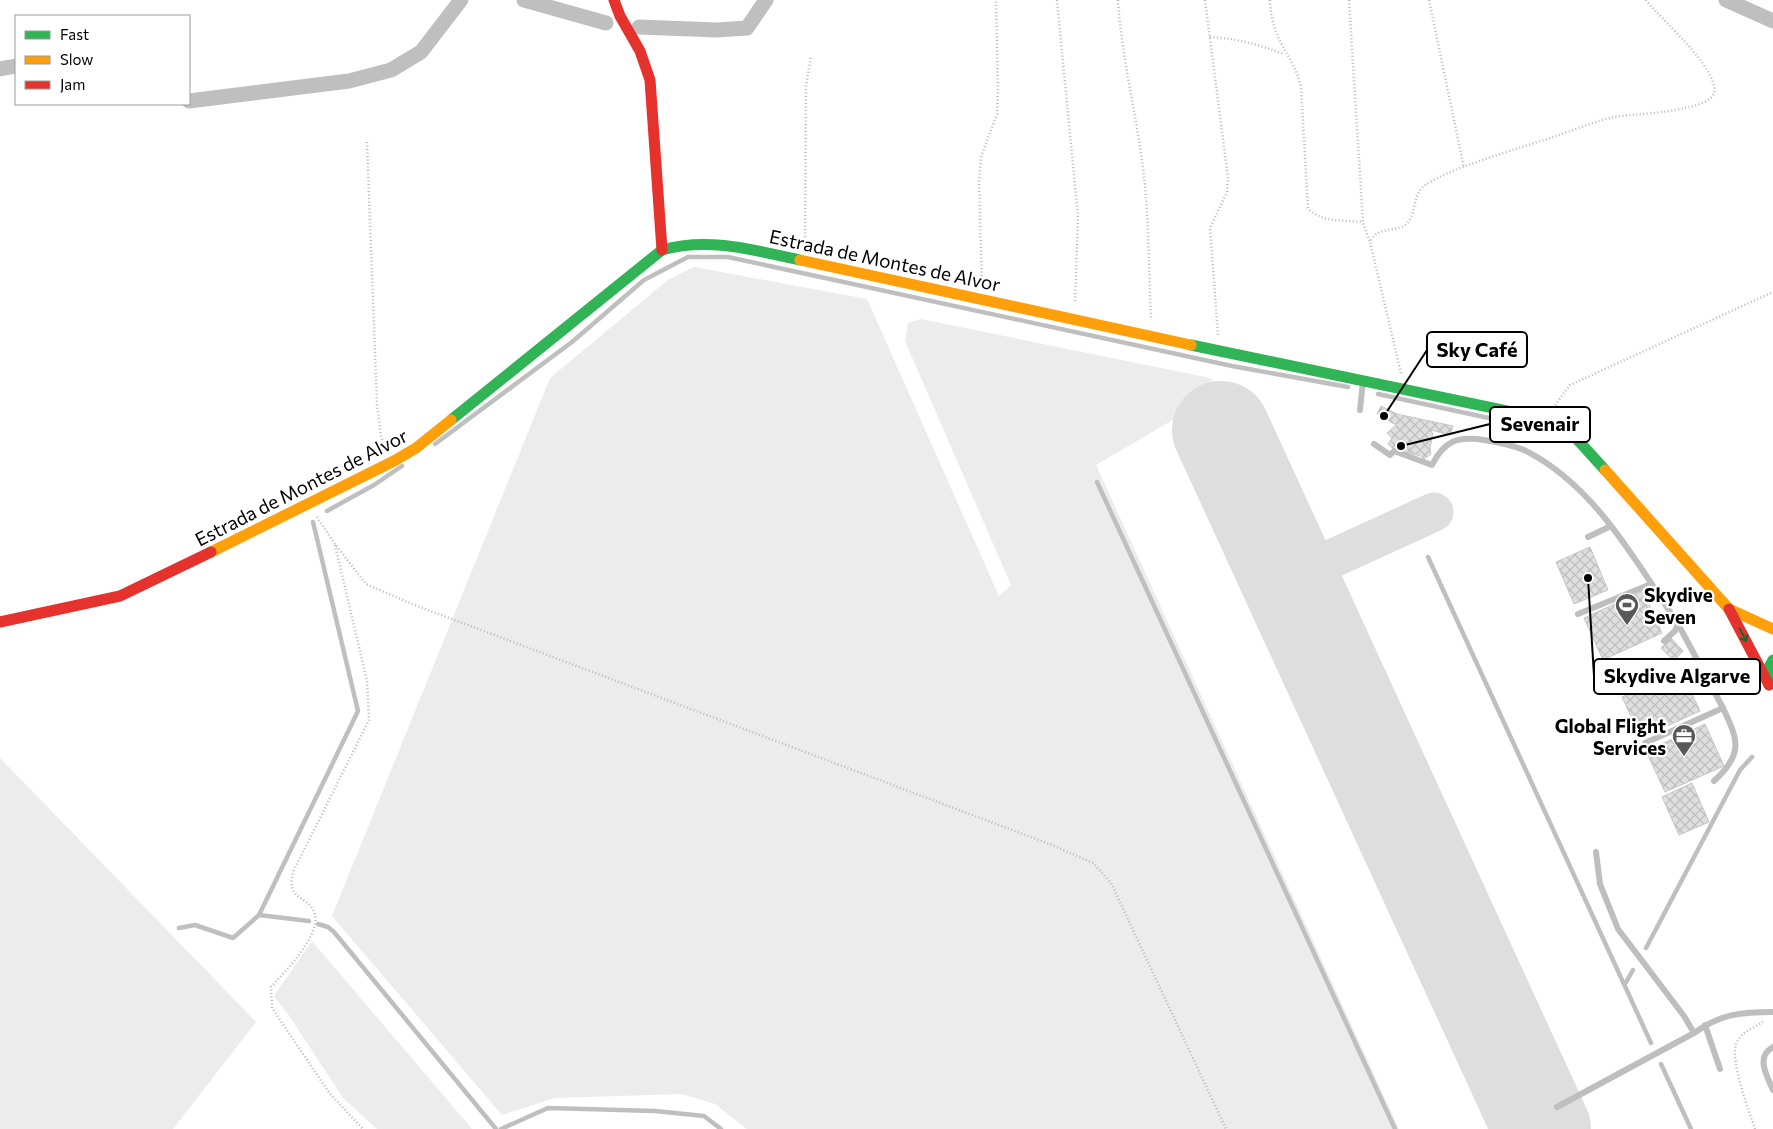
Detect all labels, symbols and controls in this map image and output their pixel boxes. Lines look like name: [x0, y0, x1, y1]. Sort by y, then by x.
legend: [15, 15, 190, 105]
text: Fast: [60, 25, 89, 43]
text: Slow: [60, 50, 93, 68]
text: Jam: [60, 75, 85, 93]
street label: Estrada de Montes de Alvor: [767, 224, 1003, 296]
callout: Sky Café: [1427, 332, 1527, 367]
text: Sky Café: [1437, 337, 1517, 361]
callout: Sevenair: [1490, 407, 1590, 442]
text: Sevenair: [1500, 411, 1580, 435]
street label: Estrada de Montes de Alvor: [191, 423, 411, 551]
place label: Skydive Seven: [1644, 583, 1713, 628]
sports icon: Skydive Seven: [1614, 592, 1640, 626]
one-way arrow: [1738, 628, 1748, 643]
callout: Skydive Algarve: [1594, 659, 1760, 694]
text: Skydive Algarve: [1604, 663, 1750, 687]
place label: Global Flight Services: [1555, 714, 1666, 759]
office icon: Global Flight Services: [1671, 723, 1697, 757]

